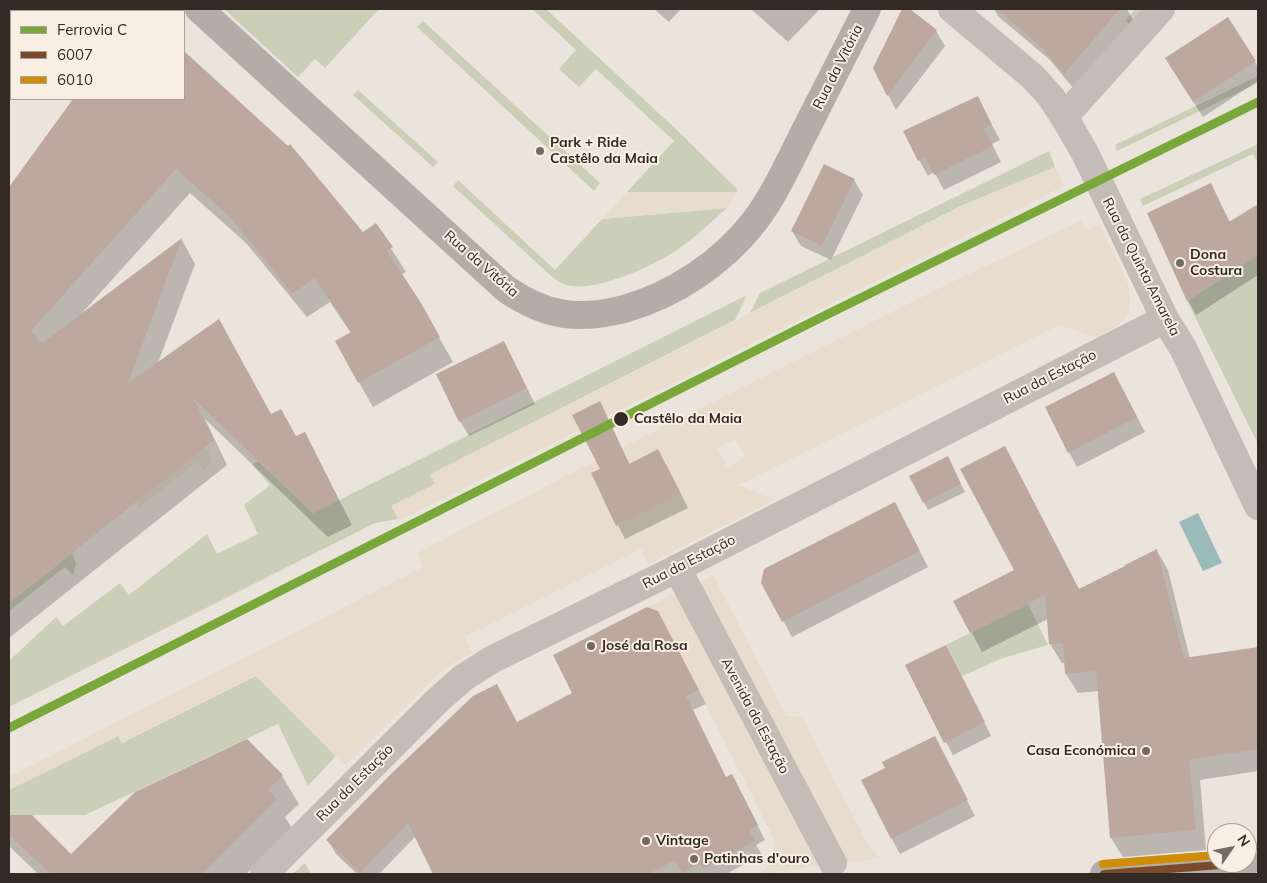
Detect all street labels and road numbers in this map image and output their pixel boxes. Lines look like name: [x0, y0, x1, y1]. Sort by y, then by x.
street label: Rua da Vitória: [809, 22, 867, 112]
street label: Rua da Quinta Amarela: [1099, 195, 1183, 339]
street label: Rua da Vitória: [440, 227, 522, 301]
street label: Rua da Estação: [1001, 346, 1099, 408]
street label: Rua da Estação: [640, 531, 738, 593]
street label: Avenida da Estação: [717, 655, 793, 777]
street label: Rua da Estação: [313, 741, 397, 825]

